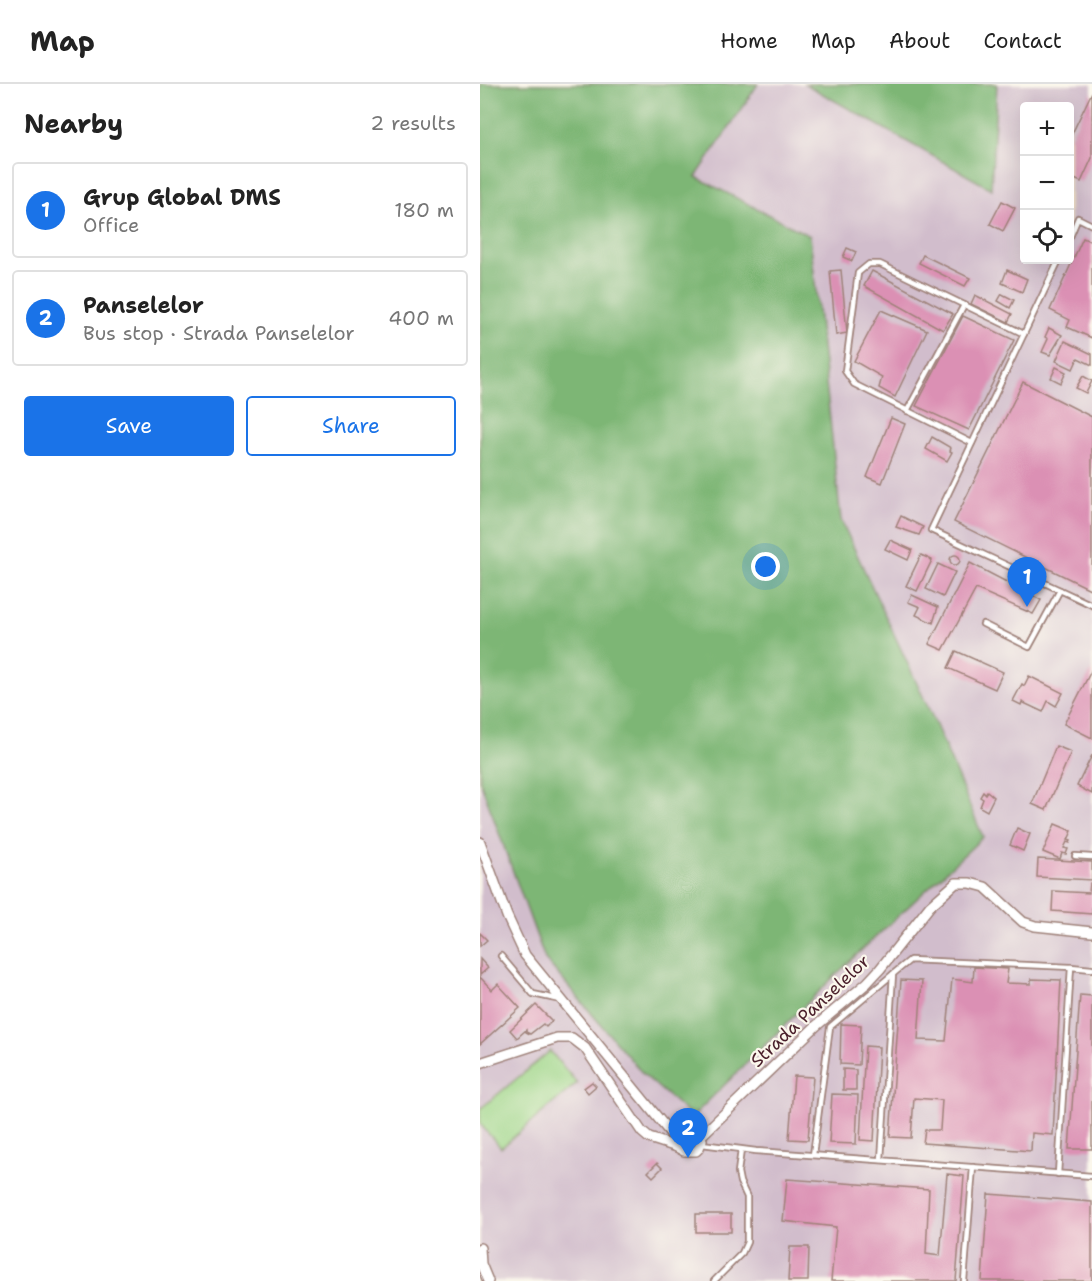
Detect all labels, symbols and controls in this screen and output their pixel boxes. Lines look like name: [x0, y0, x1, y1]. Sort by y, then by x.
text: Map: [30, 22, 95, 60]
text: Home: [720, 27, 778, 55]
text: Map: [811, 27, 856, 55]
text: About: [889, 27, 950, 55]
text: Contact: [983, 27, 1062, 55]
map controls: [1020, 102, 1074, 264]
button: +: [1020, 102, 1074, 156]
text: Nearby: [24, 106, 123, 141]
text: 2 results: [370, 110, 456, 136]
button: −: [1020, 156, 1074, 210]
text: Grup Global DMS: [83, 183, 281, 212]
text: 1: [41, 197, 50, 223]
text: 180 m: [394, 197, 454, 223]
button: locate: [1020, 210, 1074, 264]
text: Office: [83, 212, 139, 238]
text: Panselelor: [83, 291, 204, 320]
text: 2: [39, 305, 53, 331]
text: 400 m: [388, 305, 454, 331]
text: Bus stop · Strada Panselelor: [83, 320, 355, 346]
button: Save: [24, 396, 234, 456]
button: Share: [246, 396, 456, 456]
your location: [751, 552, 780, 581]
pin: 1: [1008, 558, 1046, 607]
street label: Strada Panselelor: [745, 949, 875, 1073]
pin: 2: [668, 1108, 708, 1158]

